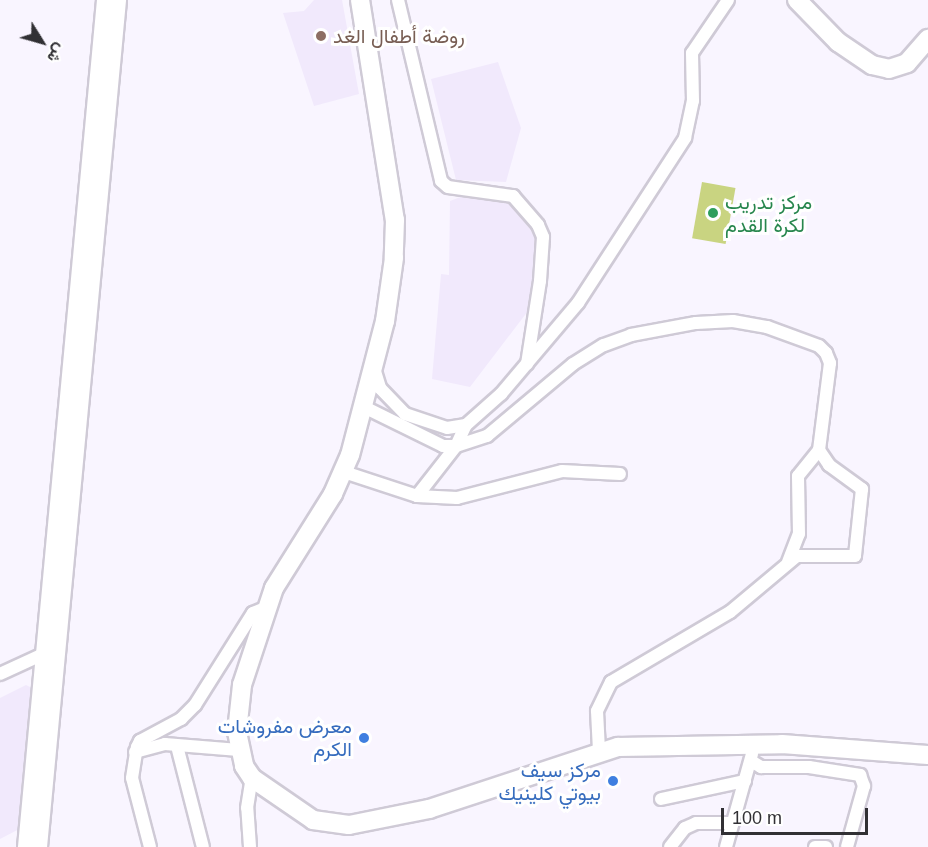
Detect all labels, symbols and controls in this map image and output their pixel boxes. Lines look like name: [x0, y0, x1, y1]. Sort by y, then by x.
north arrow: [12, 12, 72, 72]
place label: روضة أطفال الغد: [333, 24, 465, 48]
marker: روضة أطفال الغد: [314, 29, 328, 43]
text: ش: [44, 40, 69, 66]
place label: مركز تدريب لكرة القدم: [725, 190, 812, 237]
marker: مركز تدريب لكرة القدم: [706, 206, 720, 220]
place label: معرض مفروشات الكرم: [218, 714, 352, 761]
marker: معرض مفروشات الكرم: [357, 731, 371, 745]
place label: مركز سيف بيوتي كلينيك: [499, 758, 601, 805]
marker: مركز سيف بيوتي كلينيك: [606, 774, 620, 788]
scale bar: [724, 796, 871, 834]
text: 100 m: [732, 808, 782, 828]

